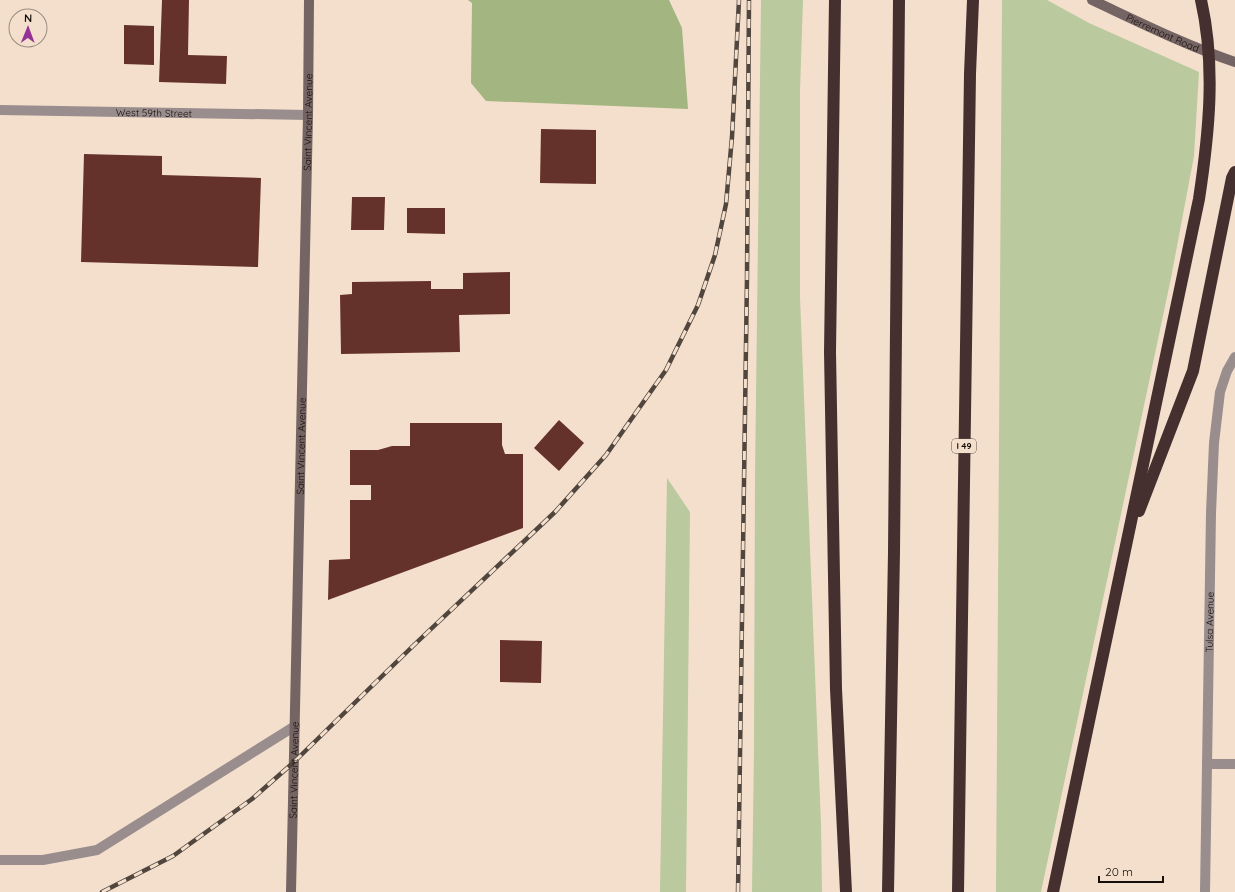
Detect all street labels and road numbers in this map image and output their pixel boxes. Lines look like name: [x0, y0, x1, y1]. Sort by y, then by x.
street label: Pierremont Road: [1124, 11, 1201, 55]
street label: Saint Vincent Avenue: [301, 73, 315, 171]
street label: West 59th Street: [116, 106, 193, 120]
street label: Saint Vincent Avenue: [294, 397, 309, 495]
road number: I 49: [952, 439, 976, 453]
street label: Tulsa Avenue: [1203, 591, 1217, 652]
street label: Saint Vincent Avenue: [287, 721, 302, 819]

